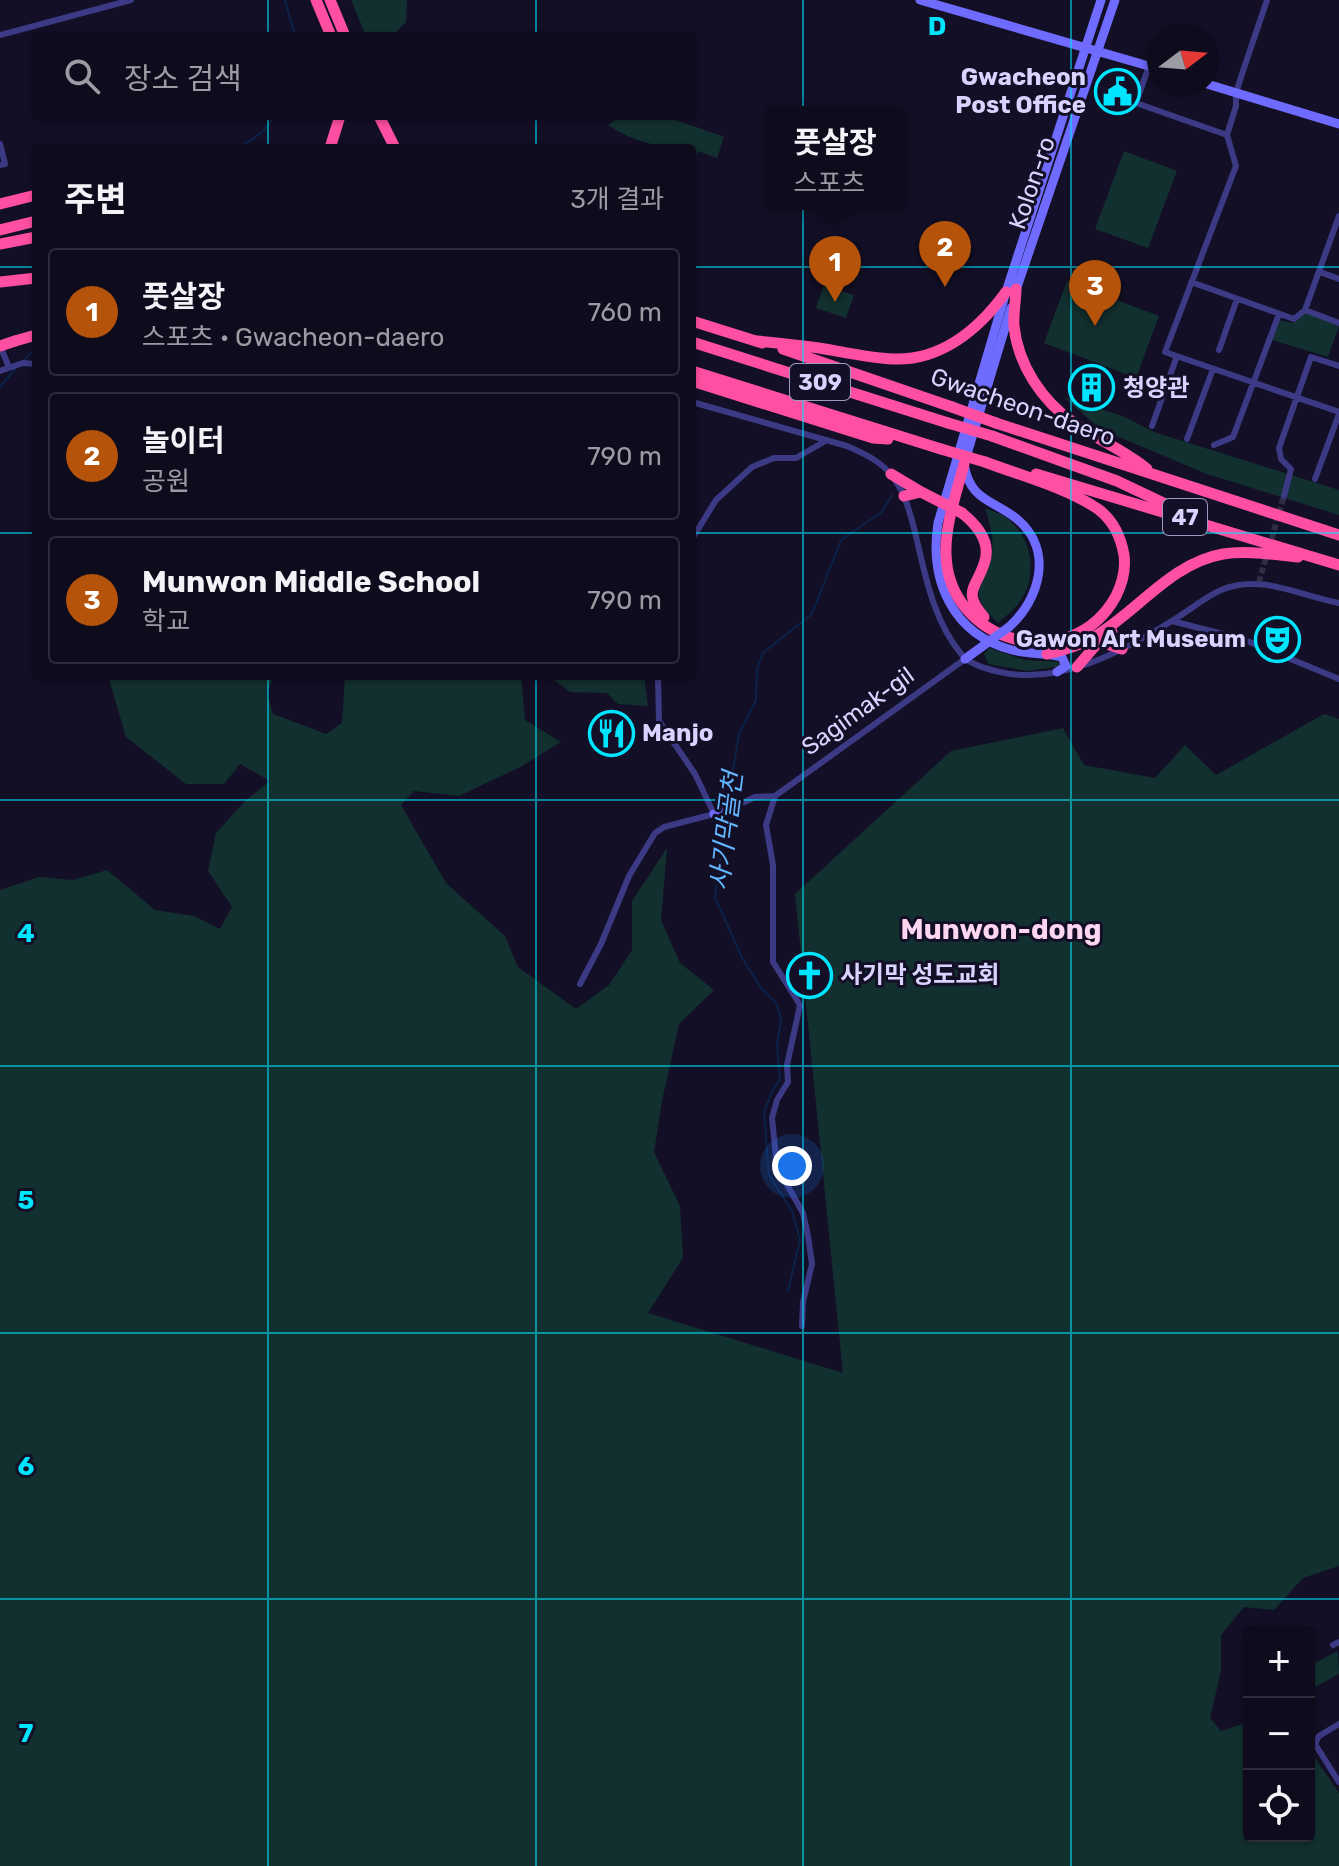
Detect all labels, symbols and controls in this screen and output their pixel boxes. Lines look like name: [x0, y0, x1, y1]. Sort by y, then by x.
text: D: [928, 11, 946, 42]
north arrow: [1147, 24, 1219, 96]
search box: [32, 32, 696, 120]
icon: search: [60, 54, 104, 98]
text: 장소 검색: [124, 61, 242, 97]
place label: Gwacheon Post Office: [955, 63, 1086, 119]
public building icon: Gwacheon Post Office: [1093, 67, 1141, 115]
popup: [765, 106, 905, 210]
text: 풋살장: [794, 125, 876, 161]
street label: Kolon-ro: [1003, 133, 1061, 233]
text: 스포츠: [794, 168, 865, 199]
text: 주변: [64, 179, 127, 220]
text: 3개 결과: [570, 184, 664, 215]
pin: 2: [919, 221, 971, 287]
pin: 1: [809, 236, 861, 302]
pin: 3: [1069, 260, 1121, 326]
text: 풋살장: [142, 279, 225, 315]
text: 1: [86, 297, 98, 328]
text: 760 m: [588, 297, 662, 328]
text: 스포츠 · Gwacheon-daero: [142, 322, 445, 353]
street label: Gwacheon-daero: [927, 362, 1119, 452]
road number: 309: [790, 364, 850, 400]
building icon: 청양관: [1068, 364, 1116, 412]
place label: 청양관: [1123, 374, 1189, 402]
text: 놀이터: [142, 423, 225, 459]
text: 2: [84, 441, 100, 472]
text: 790 m: [587, 441, 662, 472]
text: 공원: [142, 466, 190, 497]
road number: 47: [1163, 499, 1207, 535]
text: Munwon Middle School: [142, 564, 480, 600]
text: 3: [83, 585, 101, 616]
text: 790 m: [587, 585, 662, 616]
text: 학교: [142, 606, 190, 637]
theatre icon: Gawon Art Museum: [1253, 615, 1301, 663]
place label: Gawon Art Museum: [1016, 625, 1246, 653]
street label: Sagimak-gil: [796, 661, 920, 761]
restaurant icon: Manjo: [587, 709, 635, 757]
place label: Manjo: [642, 719, 713, 747]
water label: 사기막골천: [704, 767, 750, 892]
district label: Munwon-dong: [901, 913, 1101, 946]
text: 4: [17, 918, 35, 949]
church icon: 사기막 성도교회: [785, 951, 833, 999]
place label: 사기막 성도교회: [840, 961, 1000, 989]
your location: [772, 1146, 812, 1186]
text: 5: [18, 1185, 34, 1216]
text: 6: [18, 1451, 35, 1482]
map controls: [1243, 1626, 1315, 1842]
button: +: [1243, 1626, 1315, 1698]
button: −: [1243, 1698, 1315, 1770]
text: 7: [19, 1718, 34, 1749]
button: locate: [1243, 1770, 1315, 1842]

